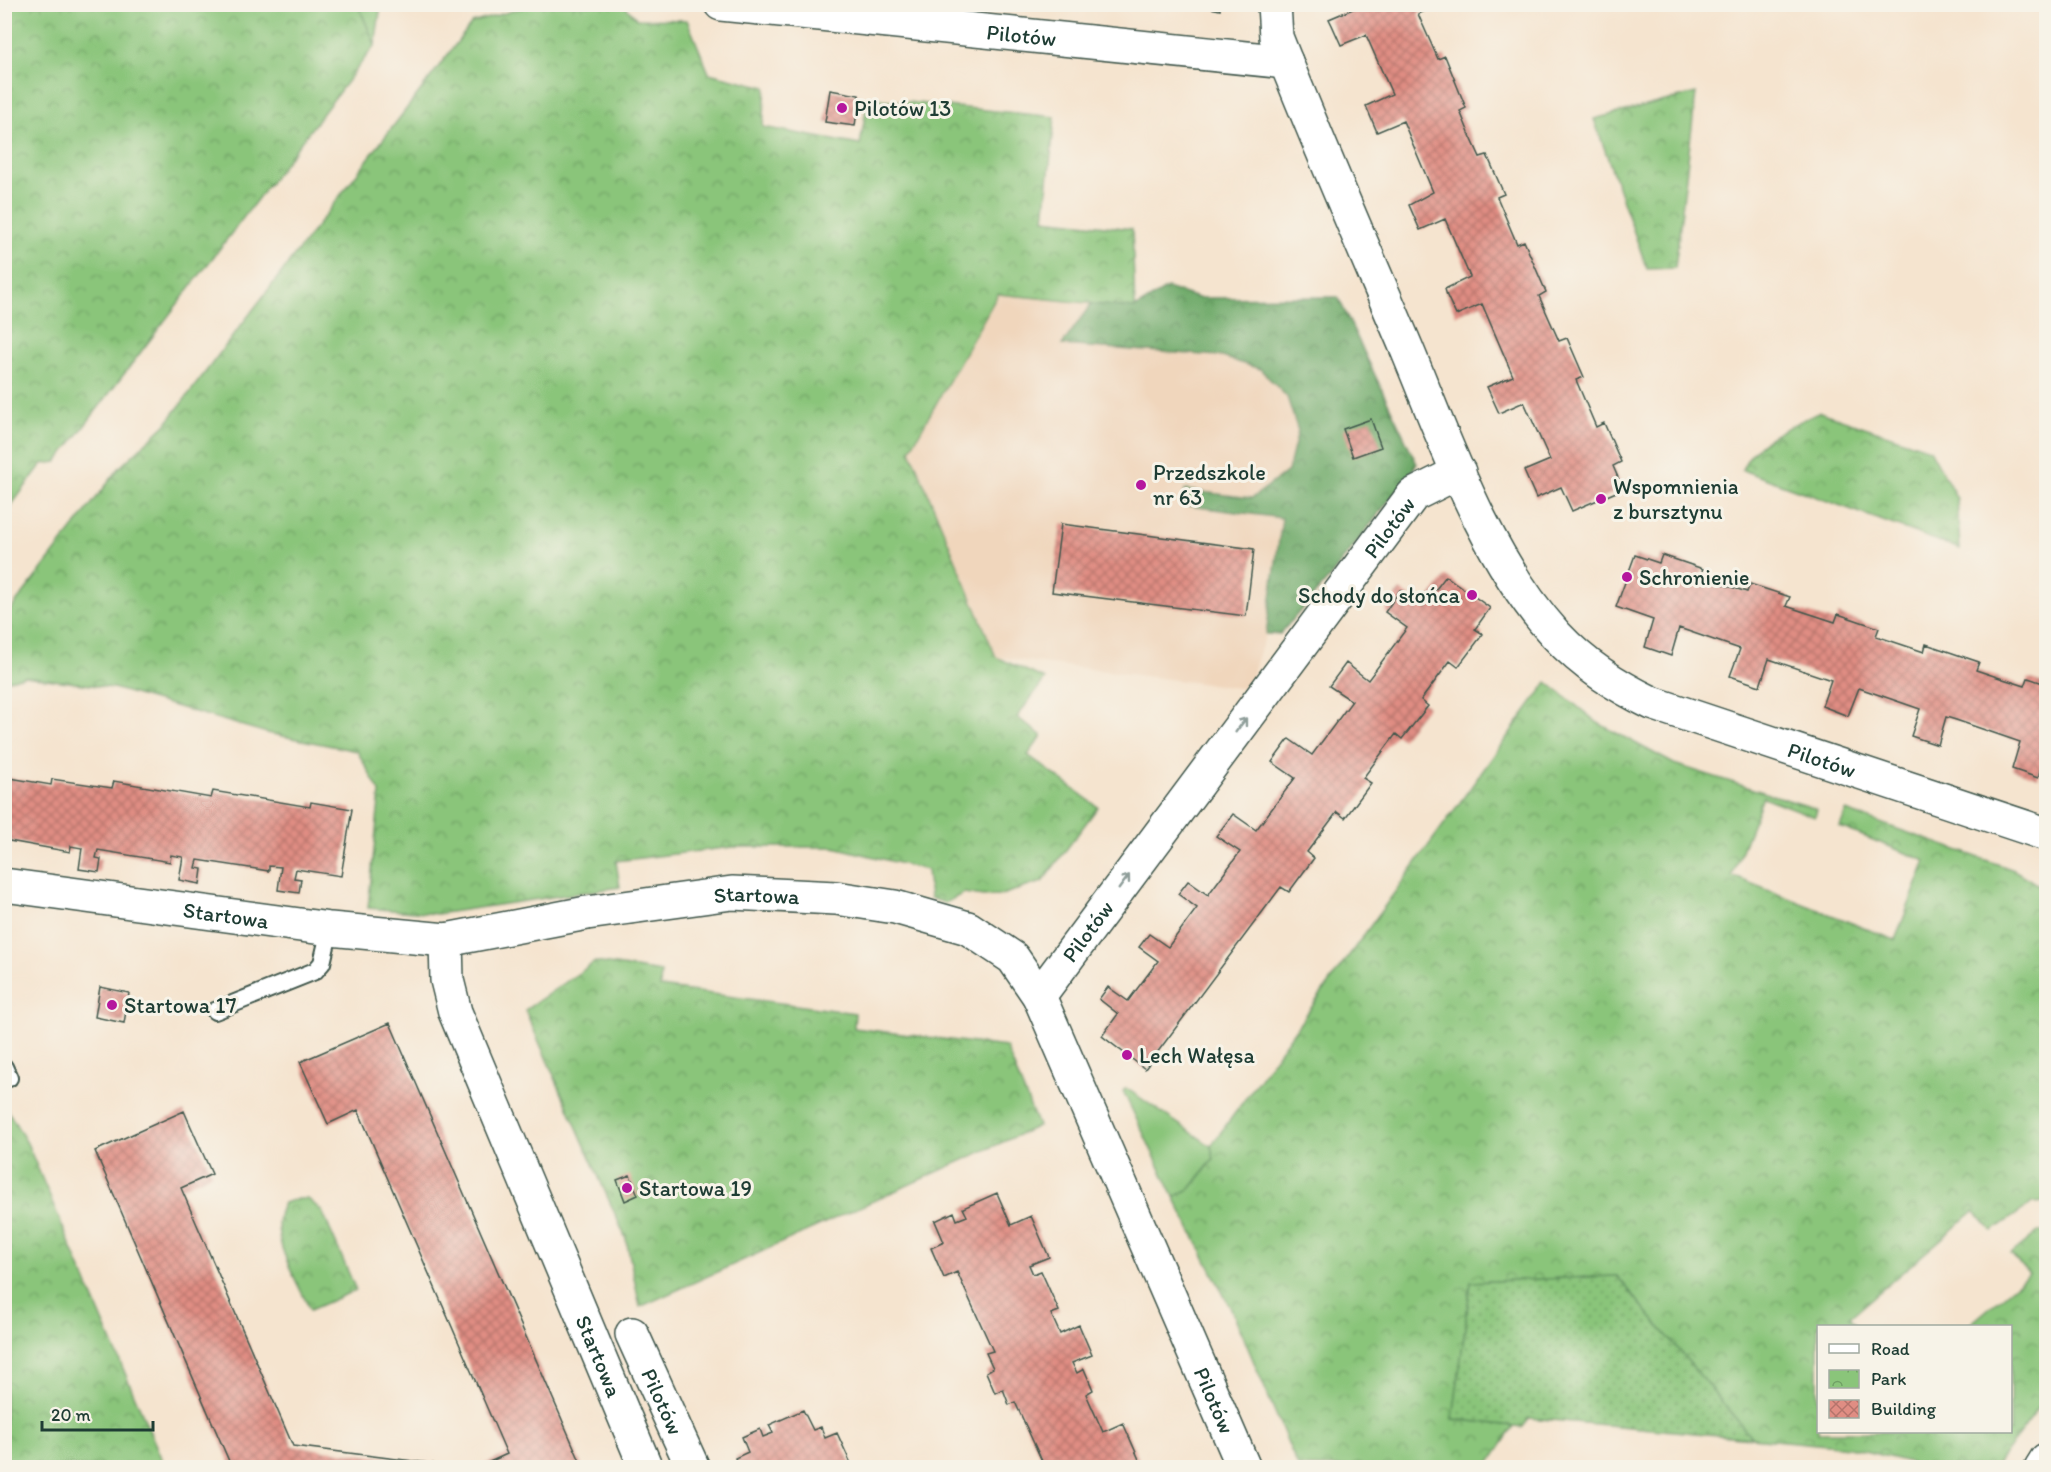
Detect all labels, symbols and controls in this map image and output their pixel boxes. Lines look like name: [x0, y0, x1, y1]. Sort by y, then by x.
street label: Pilotów: [985, 18, 1058, 52]
place label: Pilotów 13: [854, 95, 951, 122]
marker: Pilotów 13: [835, 101, 849, 115]
place label: Przedszkole nr 63: [1153, 459, 1266, 511]
place label: Wspomnienia z bursztynu: [1613, 473, 1739, 525]
marker: Przedszkole nr 63: [1134, 478, 1148, 492]
street label: Pilotów: [1357, 491, 1421, 563]
marker: Wspomnienia z bursztynu: [1594, 492, 1608, 506]
place label: Schronienie: [1639, 564, 1749, 591]
marker: Schronienie: [1620, 570, 1634, 584]
place label: Schody do słońca: [1298, 582, 1461, 609]
marker: Schody do słońca: [1465, 588, 1479, 602]
one-way arrow: [1234, 718, 1247, 734]
street label: Pilotów: [1784, 736, 1859, 783]
one-way arrow: [1118, 874, 1131, 890]
street label: Startowa: [712, 879, 801, 910]
street label: Pilotów: [1056, 895, 1119, 967]
street label: Startowa: [181, 896, 271, 934]
place label: Startowa 17: [124, 992, 236, 1019]
marker: Startowa 17: [105, 998, 119, 1012]
place label: Lech Wałęsa: [1139, 1042, 1255, 1069]
marker: Lech Wałęsa: [1120, 1048, 1134, 1062]
place label: Startowa 19: [639, 1175, 752, 1202]
marker: Startowa 19: [620, 1181, 634, 1195]
street label: Startowa: [570, 1311, 628, 1402]
legend: [1817, 1325, 2012, 1433]
text: Road: [1871, 1338, 1910, 1360]
street label: Pilotów: [1188, 1363, 1241, 1438]
street label: Pilotów: [636, 1364, 689, 1439]
text: Park: [1871, 1368, 1906, 1390]
scale bar: [42, 1394, 153, 1432]
text: Building: [1871, 1398, 1937, 1420]
text: 20 m: [51, 1404, 91, 1426]

